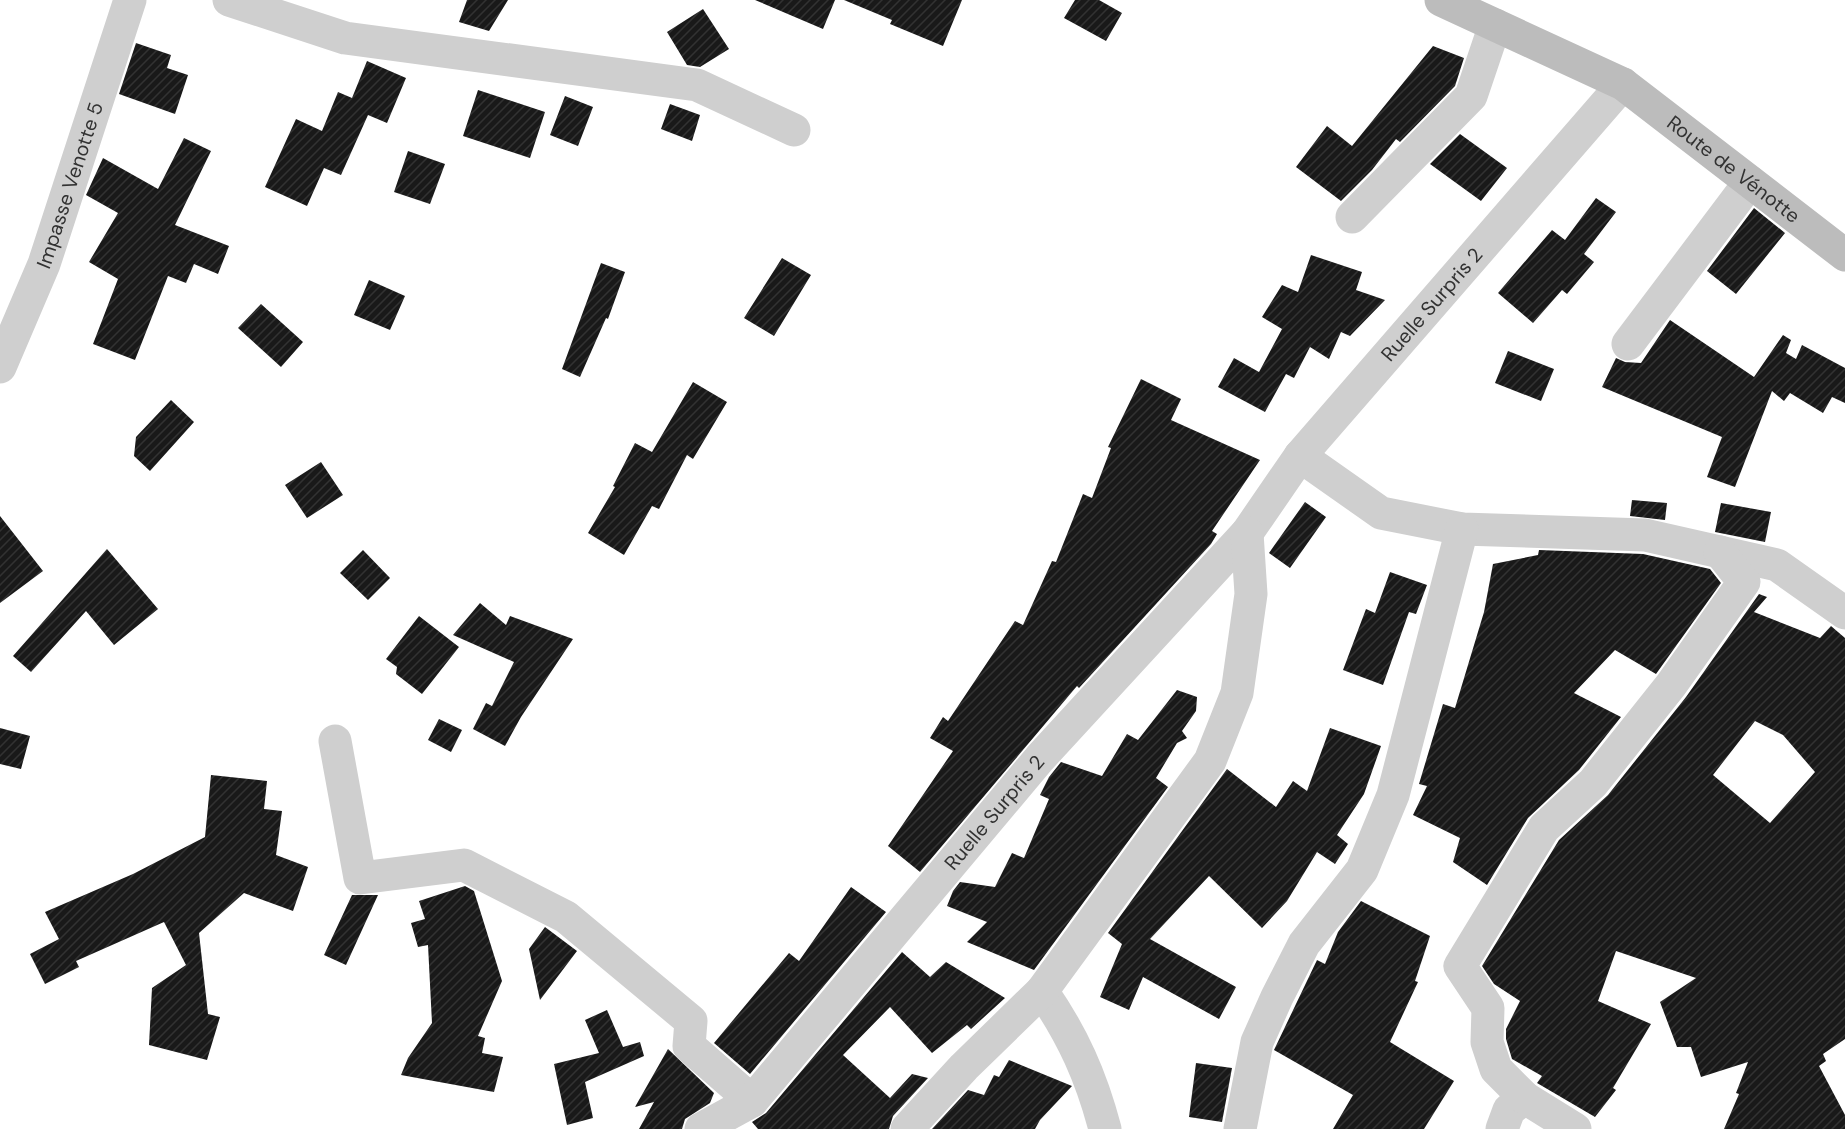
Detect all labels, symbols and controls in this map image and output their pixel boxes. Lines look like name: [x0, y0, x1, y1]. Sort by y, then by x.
street label: Impasse Venotte 5: [31, 99, 109, 273]
street label: Route de Vénotte: [1662, 110, 1805, 229]
street label: Ruelle Surpris 2: [1375, 242, 1488, 367]
street label: Ruelle Surpris 2: [939, 749, 1050, 875]

